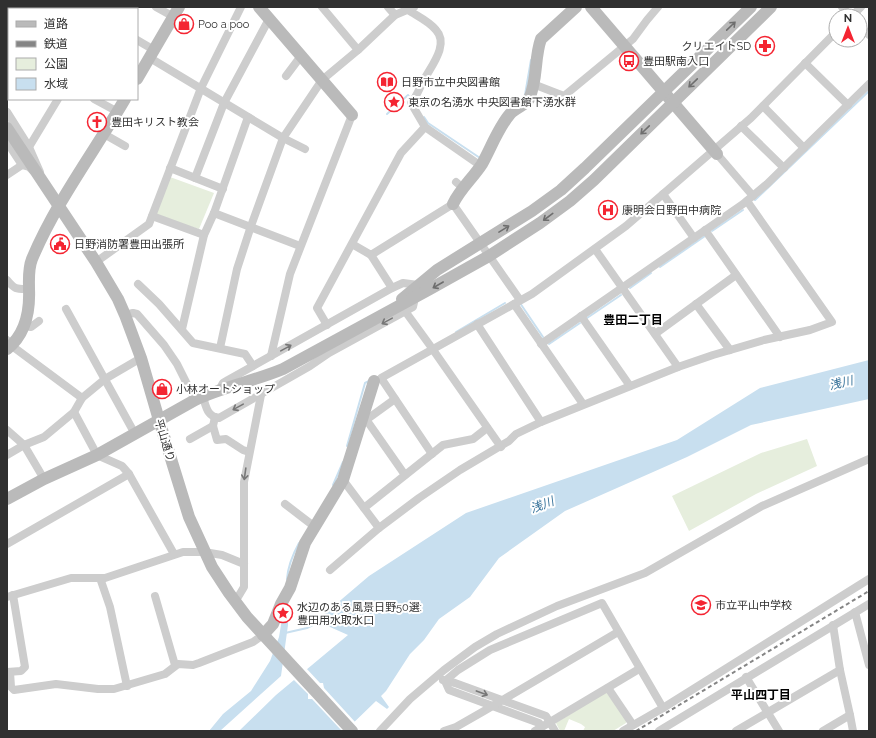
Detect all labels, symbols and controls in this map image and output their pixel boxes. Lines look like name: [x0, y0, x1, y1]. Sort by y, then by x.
legend: [8, 8, 138, 100]
north arrow: [828, 8, 868, 48]
text: N: [844, 12, 852, 25]
shop icon: Poo a poo: [173, 13, 195, 35]
text: 道路: [44, 17, 68, 31]
place label: Poo a poo: [198, 18, 250, 31]
one-way arrow: [726, 21, 736, 31]
pharmacy icon: クリエイトSD: [754, 35, 776, 57]
text: 鉄道: [44, 37, 68, 51]
place label: クリエイトSD: [681, 40, 751, 53]
bus stop icon: 豊田駅南入口: [618, 50, 640, 72]
place label: 豊田駅南入口: [643, 55, 709, 68]
text: 公園: [44, 57, 68, 71]
library icon: 日野市立中央図書館: [376, 71, 398, 93]
place label: 日野市立中央図書館: [401, 76, 500, 89]
text: 水域: [44, 77, 68, 91]
one-way arrow: [688, 78, 698, 88]
place icon: 東京の名湧水 中央図書館下湧水群: [383, 91, 405, 113]
place label: 東京の名湧水 中央図書館下湧水群: [408, 96, 576, 109]
church icon: 豊田キリスト教会: [86, 111, 108, 133]
place label: 豊田キリスト教会: [111, 116, 199, 129]
one-way arrow: [640, 125, 650, 135]
hospital icon: 康明会日野田中病院: [597, 199, 619, 221]
place label: 康明会日野田中病院: [622, 204, 721, 217]
one-way arrow: [543, 213, 554, 221]
one-way arrow: [498, 225, 510, 233]
public building icon: 日野消防署豊田出張所: [49, 233, 71, 255]
place label: 日野消防署豊田出張所: [74, 238, 185, 251]
one-way arrow: [432, 282, 444, 290]
district label: 豊田二丁目: [603, 313, 663, 327]
one-way arrow: [381, 318, 393, 325]
one-way arrow: [280, 343, 292, 351]
water label: 浅川: [828, 373, 856, 393]
shop icon: 小林オートショップ: [151, 378, 173, 400]
place label: 小林オートショップ: [176, 383, 275, 396]
one-way arrow: [232, 404, 244, 412]
street label: 平山通り: [152, 417, 177, 463]
one-way arrow: [241, 467, 249, 480]
water label: 浅川: [528, 493, 558, 516]
school or university icon: 市立平山中学校: [690, 594, 712, 616]
place label: 市立平山中学校: [715, 599, 792, 612]
place label: 水辺のある風景日野50選: 豊田用水取水口: [297, 601, 422, 627]
place icon: 水辺のある風景日野50選: 豊田用水取水口: [272, 602, 294, 624]
district label: 平山四丁目: [731, 688, 791, 702]
one-way arrow: [475, 689, 487, 697]

